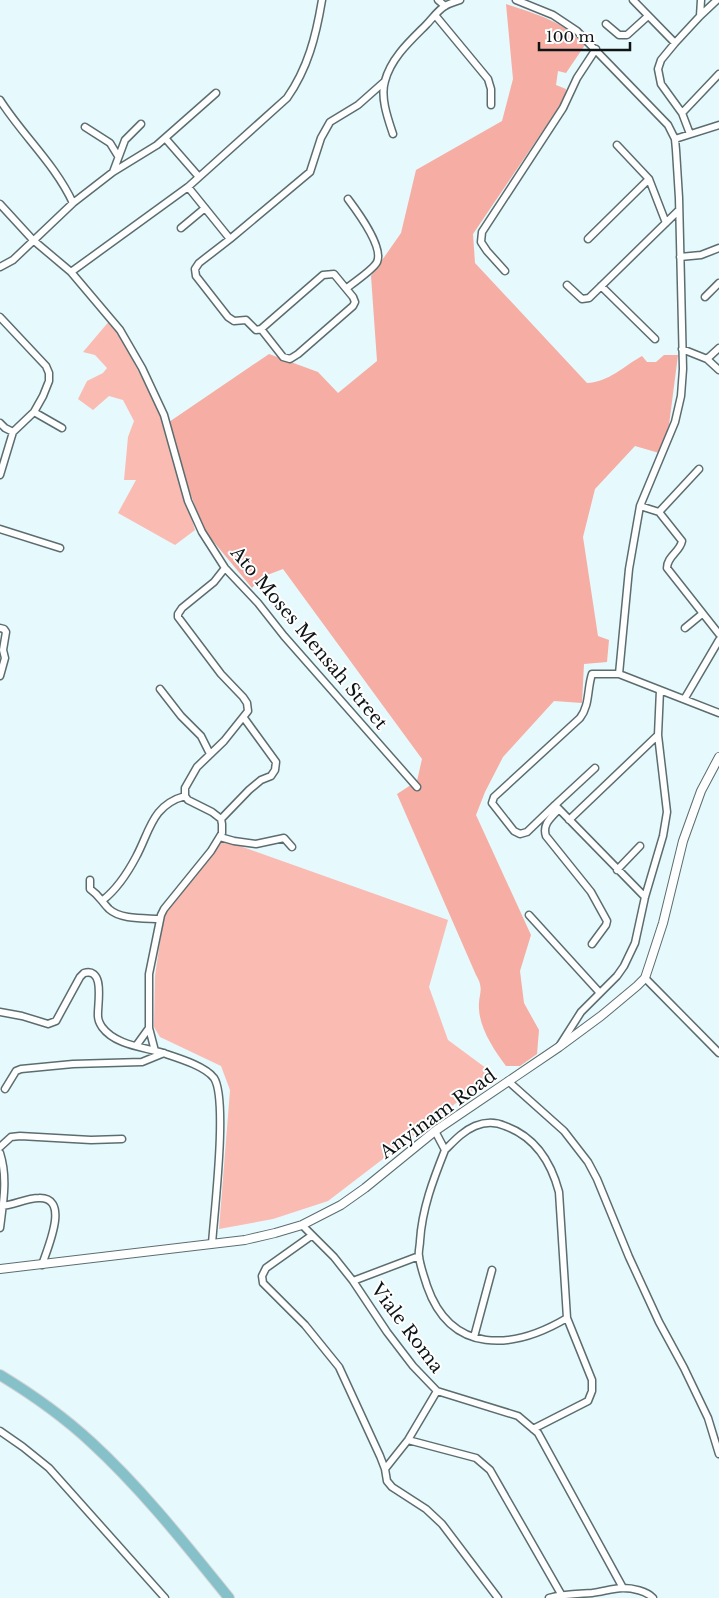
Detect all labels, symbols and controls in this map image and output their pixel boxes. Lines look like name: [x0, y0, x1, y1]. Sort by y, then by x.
scale bar: [539, 20, 630, 52]
text: 100 m: [546, 27, 595, 46]
street label: Ato Moses Mensah Street: [225, 541, 392, 734]
street label: Anyinam Road: [375, 1064, 500, 1164]
street label: Viale Roma: [366, 1278, 448, 1377]

